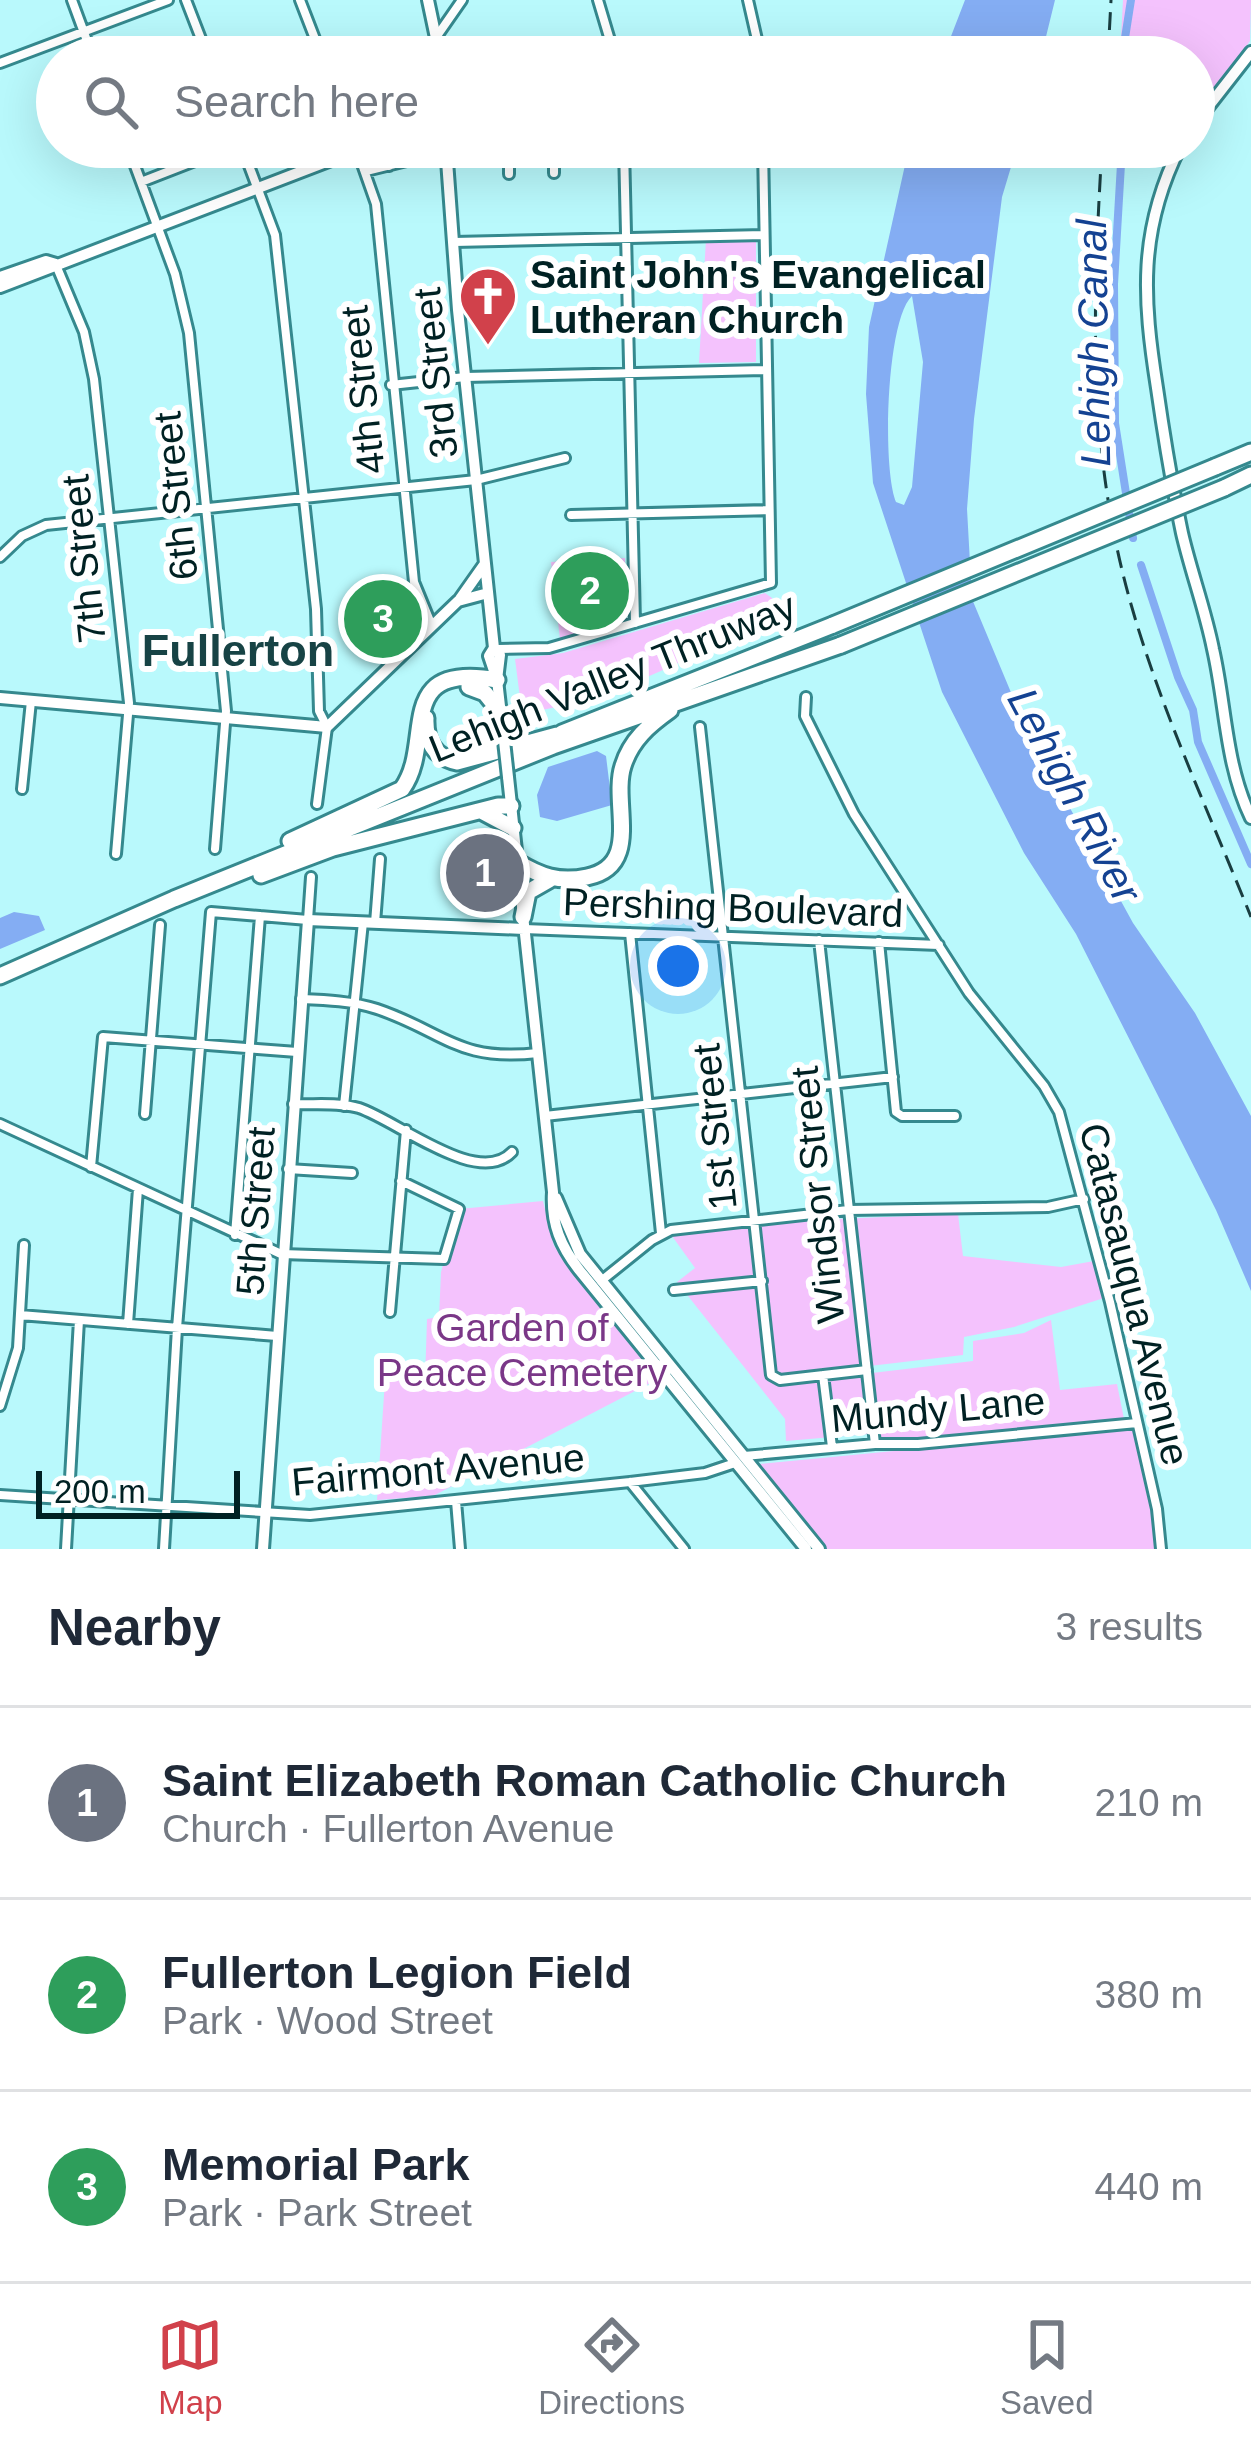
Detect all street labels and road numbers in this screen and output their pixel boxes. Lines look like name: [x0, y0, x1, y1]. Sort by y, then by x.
street label: 3rd Street: [405, 285, 466, 460]
street label: 4th Street: [332, 303, 393, 476]
street label: 6th Street: [145, 409, 206, 582]
street label: 7th Street: [53, 472, 114, 645]
street label: Lehigh Valley Thruway: [423, 584, 802, 771]
street label: Pershing Boulevard: [562, 880, 904, 935]
street label: 1st Street: [684, 1042, 745, 1212]
street label: Windsor Street: [783, 1064, 852, 1325]
street label: Catasauqua Avenue: [1071, 1119, 1198, 1469]
street label: 5th Street: [228, 1125, 283, 1297]
street label: Mundy Lane: [829, 1379, 1047, 1440]
street label: Fairmont Avenue: [290, 1435, 586, 1504]

